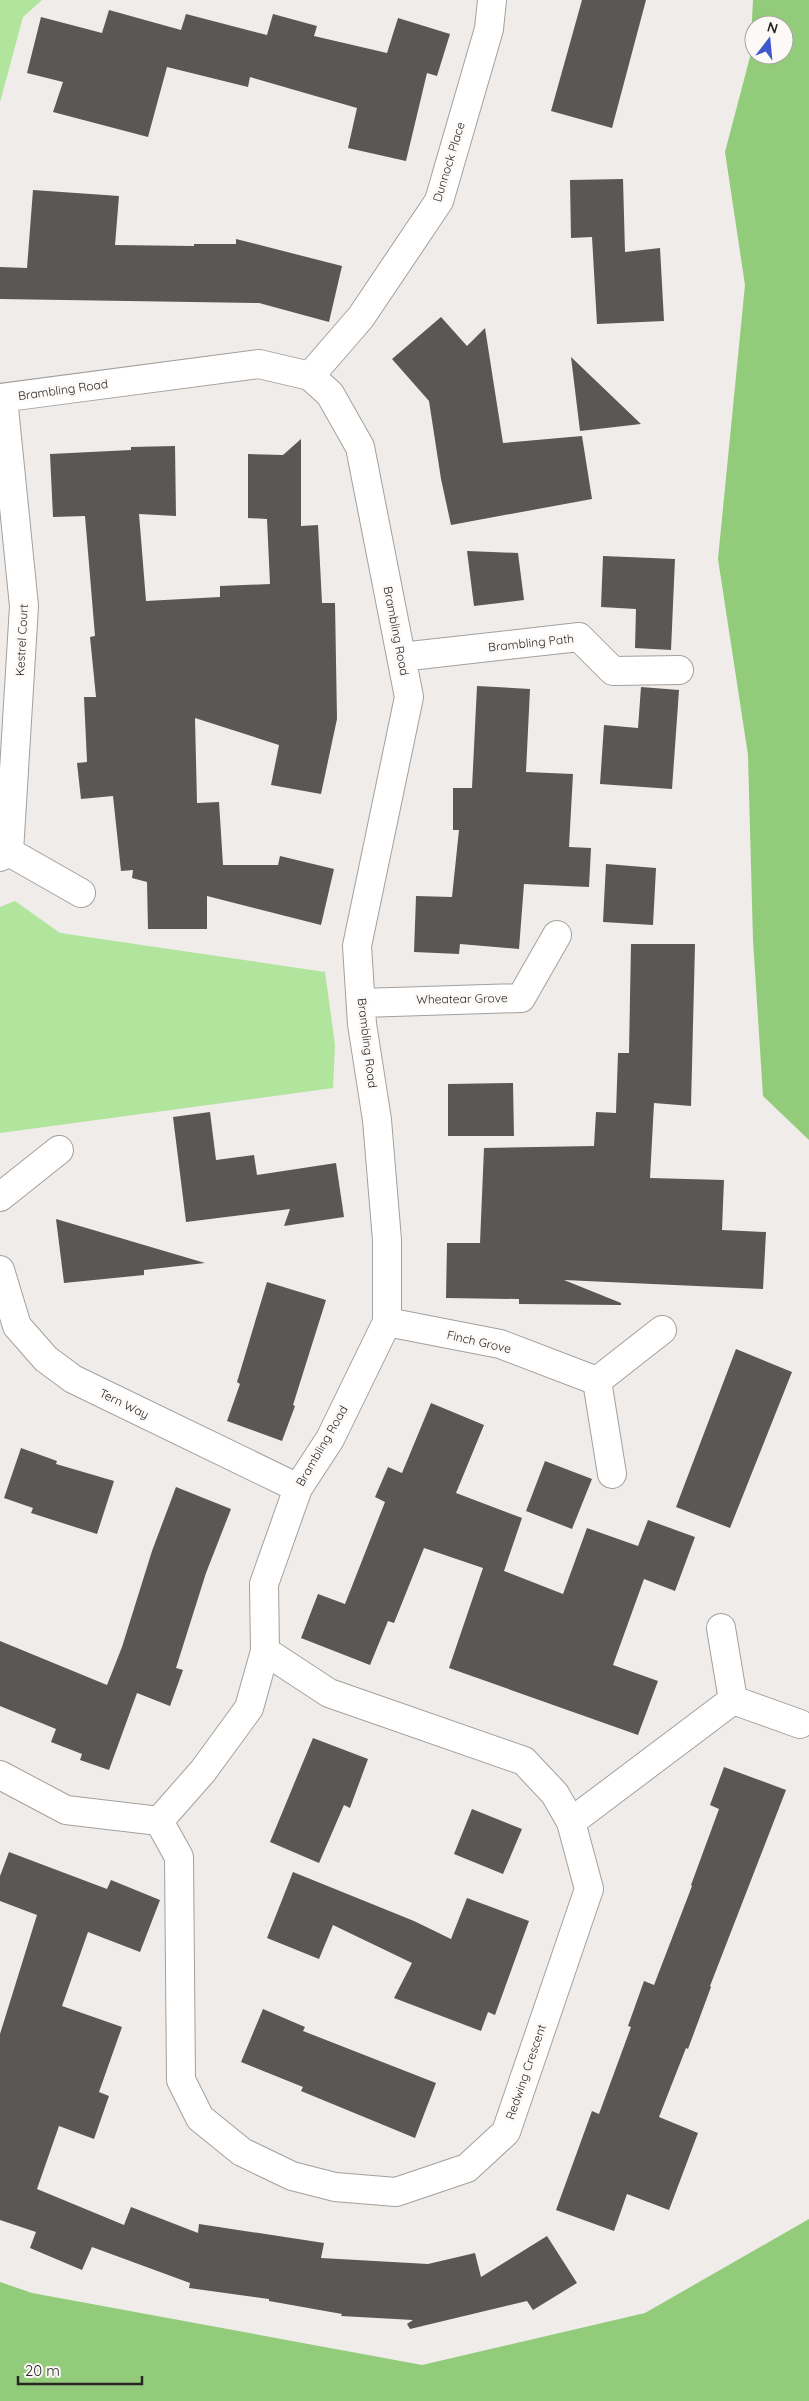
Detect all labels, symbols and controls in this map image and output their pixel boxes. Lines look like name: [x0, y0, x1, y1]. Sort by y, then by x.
north arrow: [744, 15, 794, 65]
text: N: [765, 17, 780, 38]
street label: Dunnock Place: [429, 120, 468, 204]
street label: Brambling Road: [17, 376, 109, 403]
street label: Brambling Road: [380, 585, 412, 677]
street label: Kestrel Court: [12, 604, 31, 676]
street label: Brambling Path: [487, 631, 575, 654]
street label: Wheatear Grove: [416, 990, 508, 1007]
street label: Brambling Road: [355, 997, 380, 1089]
street label: Finch Grove: [445, 1327, 513, 1356]
street label: Tern Way: [97, 1385, 151, 1422]
street label: Brambling Road: [292, 1403, 351, 1489]
street label: Redwing Crescent: [502, 2022, 549, 2122]
scale bar: [18, 2354, 141, 2386]
text: 20 m: [25, 2361, 60, 2380]

